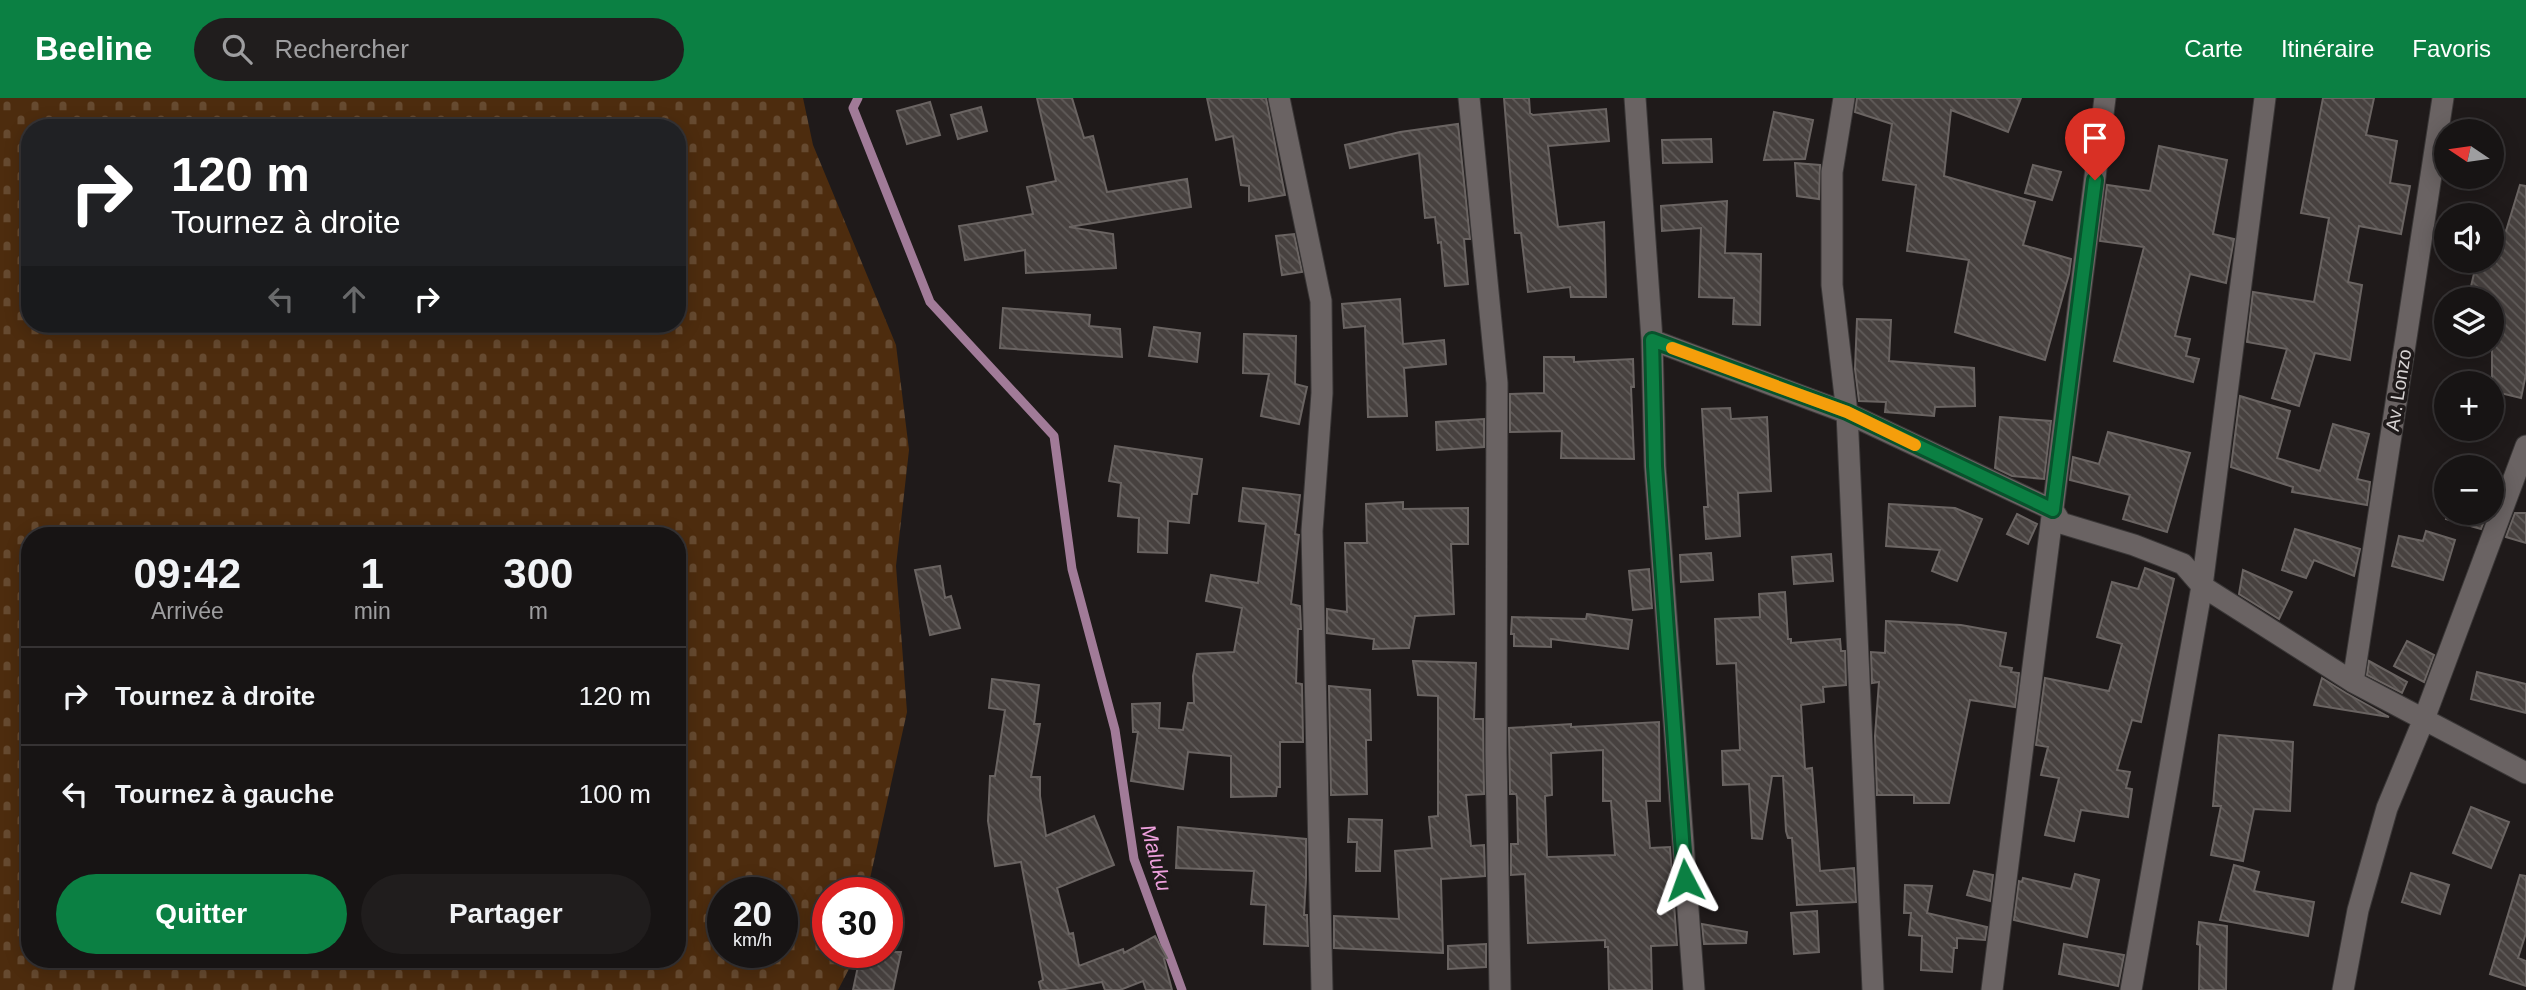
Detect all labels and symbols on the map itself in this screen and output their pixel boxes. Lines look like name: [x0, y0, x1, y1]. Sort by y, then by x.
pin: [2065, 108, 2125, 180]
north arrow: [2434, 119, 2504, 189]
street label: Av. Lonzo: [2382, 348, 2415, 433]
water label: Maluku: [1137, 822, 1176, 894]
position arrow: [1648, 843, 1722, 917]
speed limit sign: 30: [812, 877, 903, 968]

